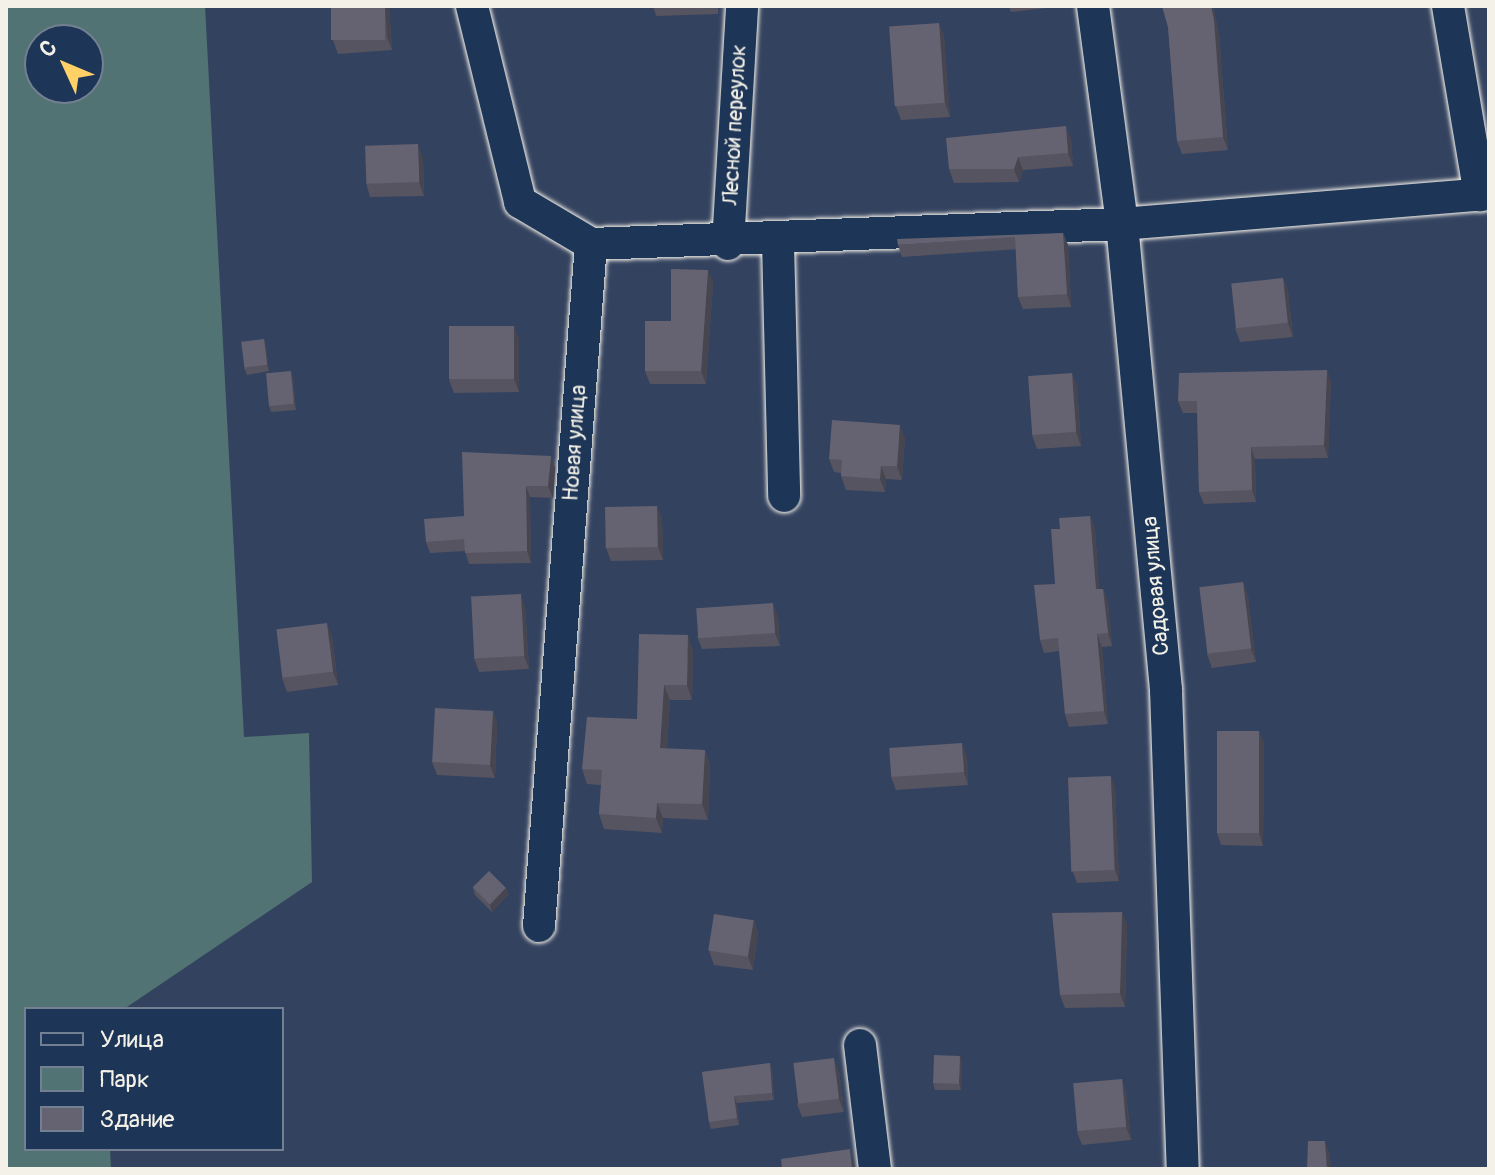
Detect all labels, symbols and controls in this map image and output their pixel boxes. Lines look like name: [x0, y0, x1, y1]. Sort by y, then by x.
north arrow: [24, 24, 104, 104]
text: С: [33, 34, 63, 63]
street label: Лесной переулок: [718, 44, 752, 206]
street label: Новая улица: [558, 384, 592, 502]
street label: Садовая улица: [1137, 515, 1175, 657]
legend: [24, 1007, 284, 1151]
text: Улица: [100, 1025, 164, 1054]
text: Парк: [100, 1065, 149, 1094]
text: Здание: [100, 1105, 174, 1134]

